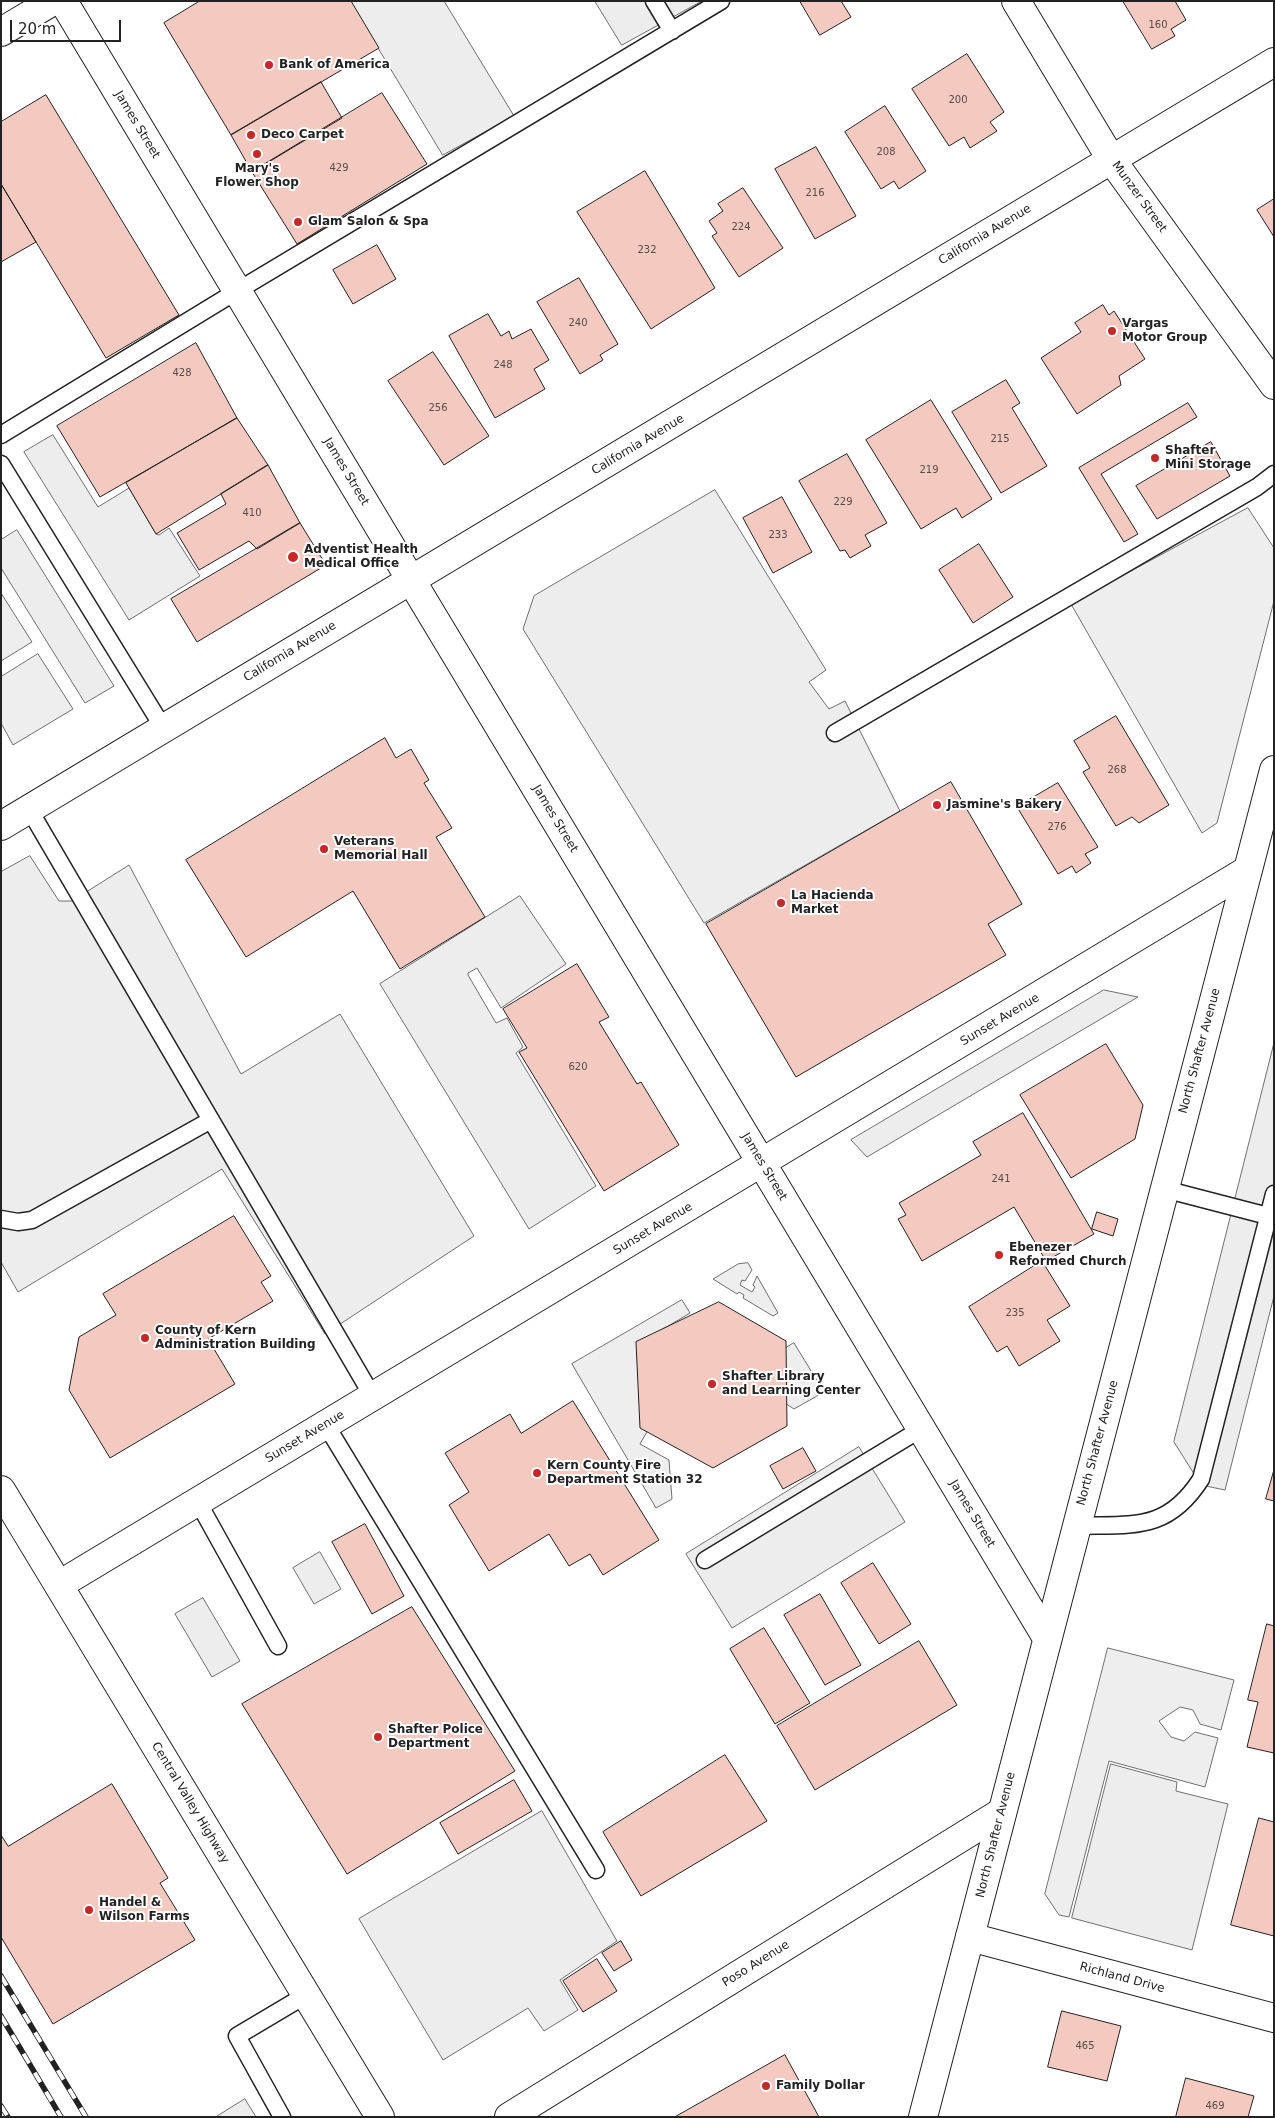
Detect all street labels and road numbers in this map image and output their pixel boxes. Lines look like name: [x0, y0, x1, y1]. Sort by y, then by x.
street label: James Street: [111, 89, 163, 161]
street label: Munzer Street: [1108, 159, 1170, 235]
street label: California Avenue: [936, 202, 1034, 268]
street label: California Avenue: [589, 412, 687, 478]
street label: James Street: [320, 436, 372, 508]
street label: California Avenue: [241, 619, 339, 685]
street label: James Street: [529, 783, 581, 855]
street label: North Shafter Avenue: [1176, 987, 1224, 1115]
street label: Sunset Avenue: [958, 991, 1042, 1049]
street label: James Street: [738, 1131, 790, 1203]
street label: Sunset Avenue: [611, 1200, 695, 1258]
street label: North Shafter Avenue: [1074, 1379, 1122, 1507]
street label: Sunset Avenue: [263, 1408, 347, 1466]
street label: James Street: [946, 1478, 998, 1550]
street label: Central Valley Highway: [148, 1740, 232, 1866]
street label: North Shafter Avenue: [973, 1770, 1019, 1900]
street label: Poso Avenue: [720, 1938, 792, 1990]
street label: Richland Drive: [1078, 1960, 1166, 1996]

